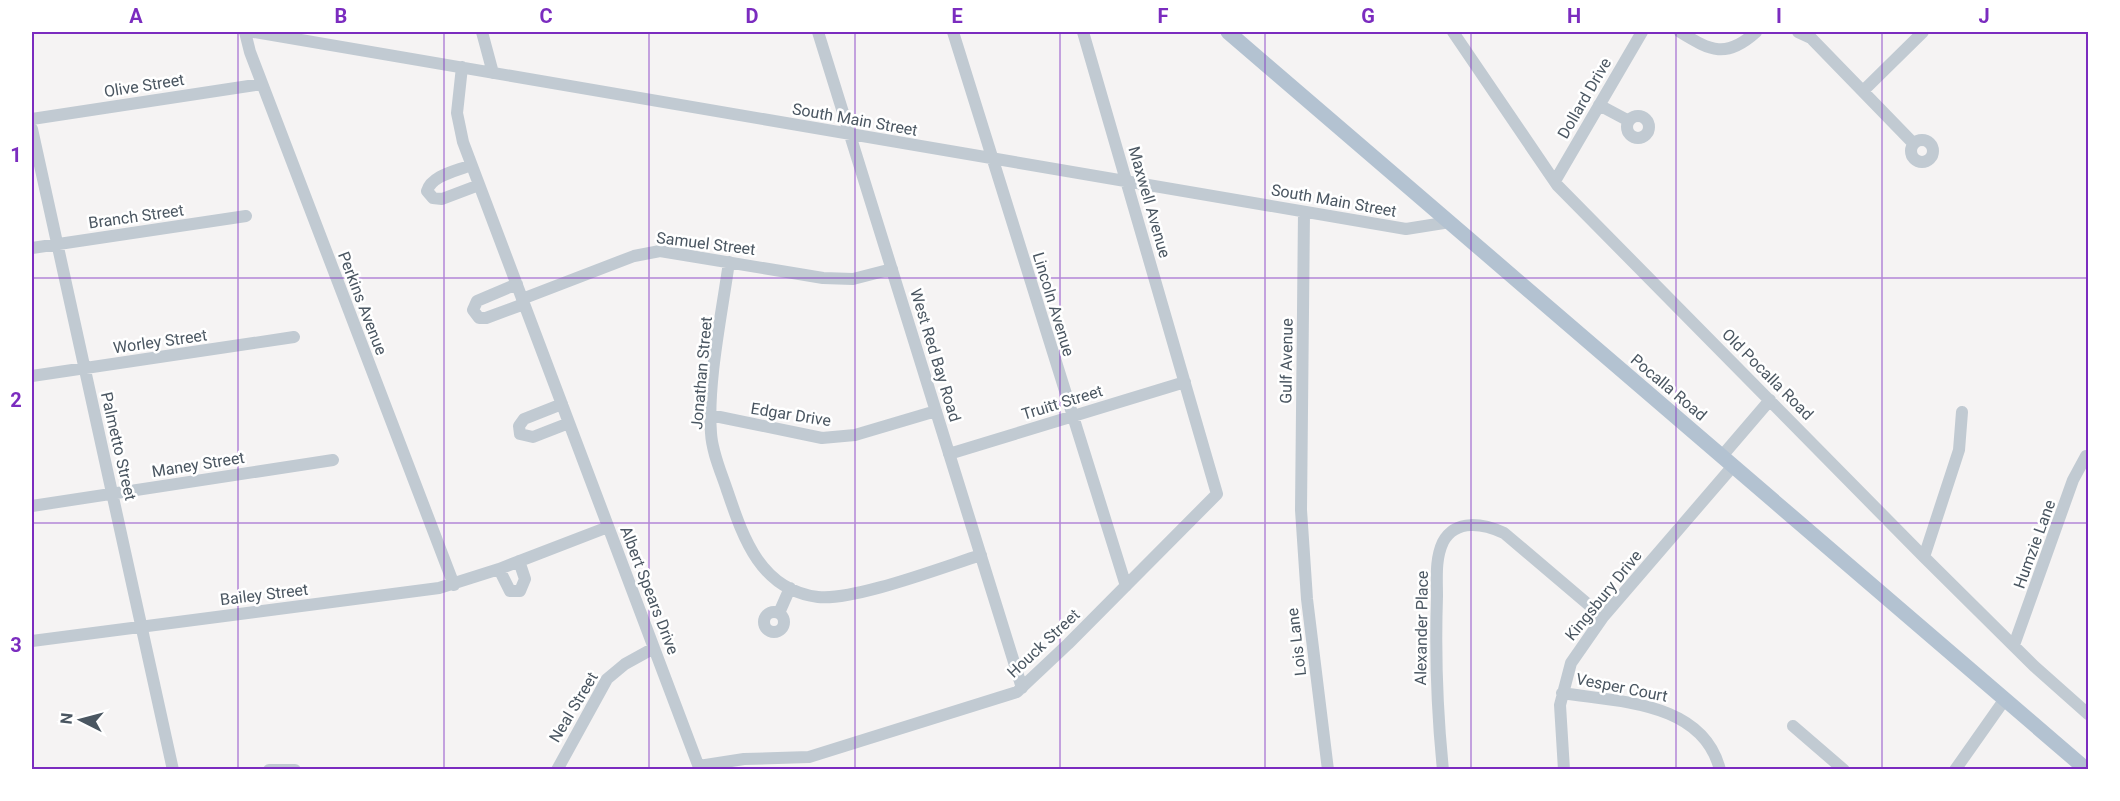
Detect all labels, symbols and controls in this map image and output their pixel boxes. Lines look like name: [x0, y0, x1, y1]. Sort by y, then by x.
text: A: [129, 4, 143, 28]
text: B: [335, 4, 347, 28]
text: C: [539, 4, 553, 28]
text: D: [746, 4, 759, 28]
text: E: [951, 4, 963, 28]
text: F: [1158, 4, 1169, 28]
text: G: [1361, 4, 1375, 28]
text: H: [1567, 4, 1581, 28]
text: I: [1776, 4, 1782, 28]
text: J: [1978, 4, 1990, 28]
street label: Dollard Drive: [1554, 54, 1615, 142]
street label: Olive Street: [103, 70, 186, 101]
street label: South Main Street: [791, 99, 919, 140]
text: 1: [10, 143, 22, 167]
street label: Maxwell Avenue: [1125, 144, 1175, 260]
street label: South Main Street: [1270, 180, 1398, 221]
street label: Branch Street: [87, 200, 185, 233]
street label: Samuel Street: [655, 228, 757, 259]
street label: Perkins Avenue: [334, 249, 391, 358]
street label: Lincoln Avenue: [1029, 250, 1078, 358]
street label: West Red Bay Road: [906, 286, 965, 424]
street label: Jonathan Street: [687, 316, 716, 430]
street label: Gulf Avenue: [1276, 318, 1297, 404]
street label: Old Pocalla Road: [1718, 325, 1817, 424]
street label: Worley Street: [112, 326, 208, 357]
street label: Pocalla Road: [1627, 350, 1711, 425]
street label: Truitt Street: [1019, 381, 1105, 424]
text: 2: [10, 388, 22, 412]
street label: Palmetto Street: [97, 390, 140, 502]
street label: Edgar Drive: [749, 399, 832, 430]
street label: Maney Street: [150, 448, 246, 481]
street label: Humzie Lane: [2010, 497, 2059, 591]
street label: Albert Spears Drive: [616, 523, 683, 657]
street label: Kingsbury Drive: [1561, 546, 1646, 644]
street label: Alexander Place: [1411, 570, 1432, 686]
street label: Bailey Street: [219, 580, 309, 609]
street label: Houck Street: [1003, 605, 1083, 682]
street label: Lois Lane: [1283, 607, 1310, 677]
text: 3: [10, 633, 22, 657]
street label: Neal Street: [545, 669, 602, 746]
street label: Vesper Court: [1575, 669, 1669, 706]
north arrow: [51, 690, 111, 750]
text: N: [57, 712, 77, 725]

